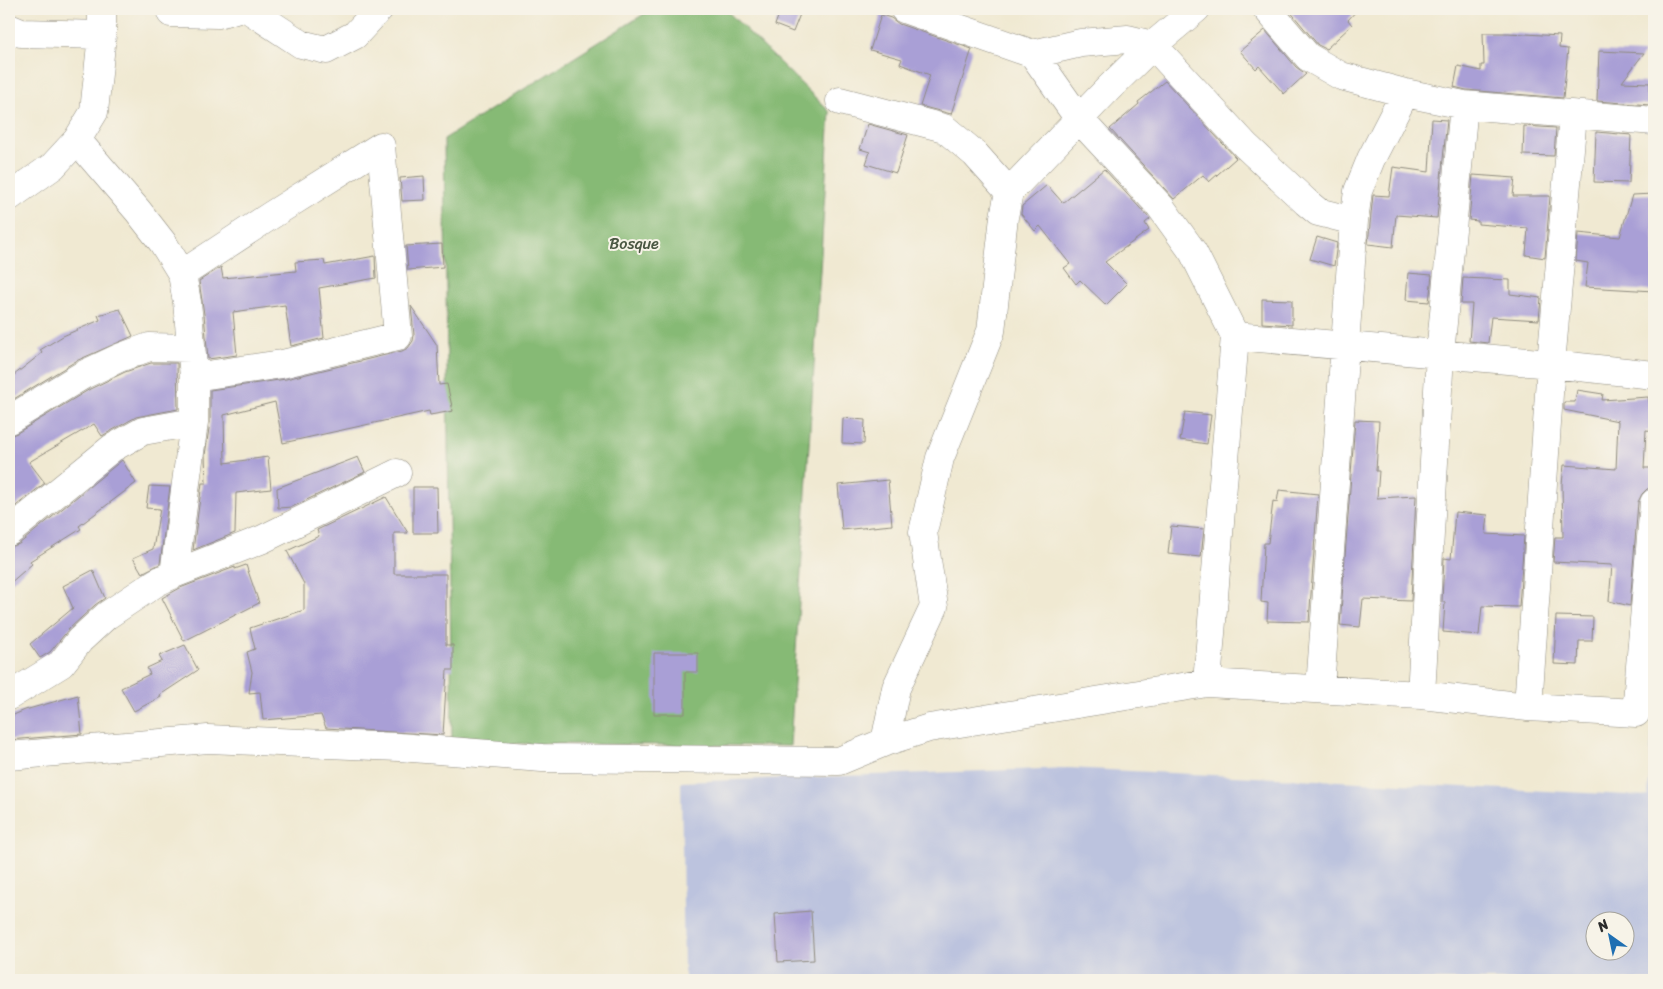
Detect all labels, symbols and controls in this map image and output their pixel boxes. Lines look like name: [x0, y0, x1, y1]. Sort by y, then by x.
park label: Bosque: [609, 229, 659, 258]
north arrow: [1586, 912, 1636, 962]
text: N: [1591, 912, 1614, 939]

